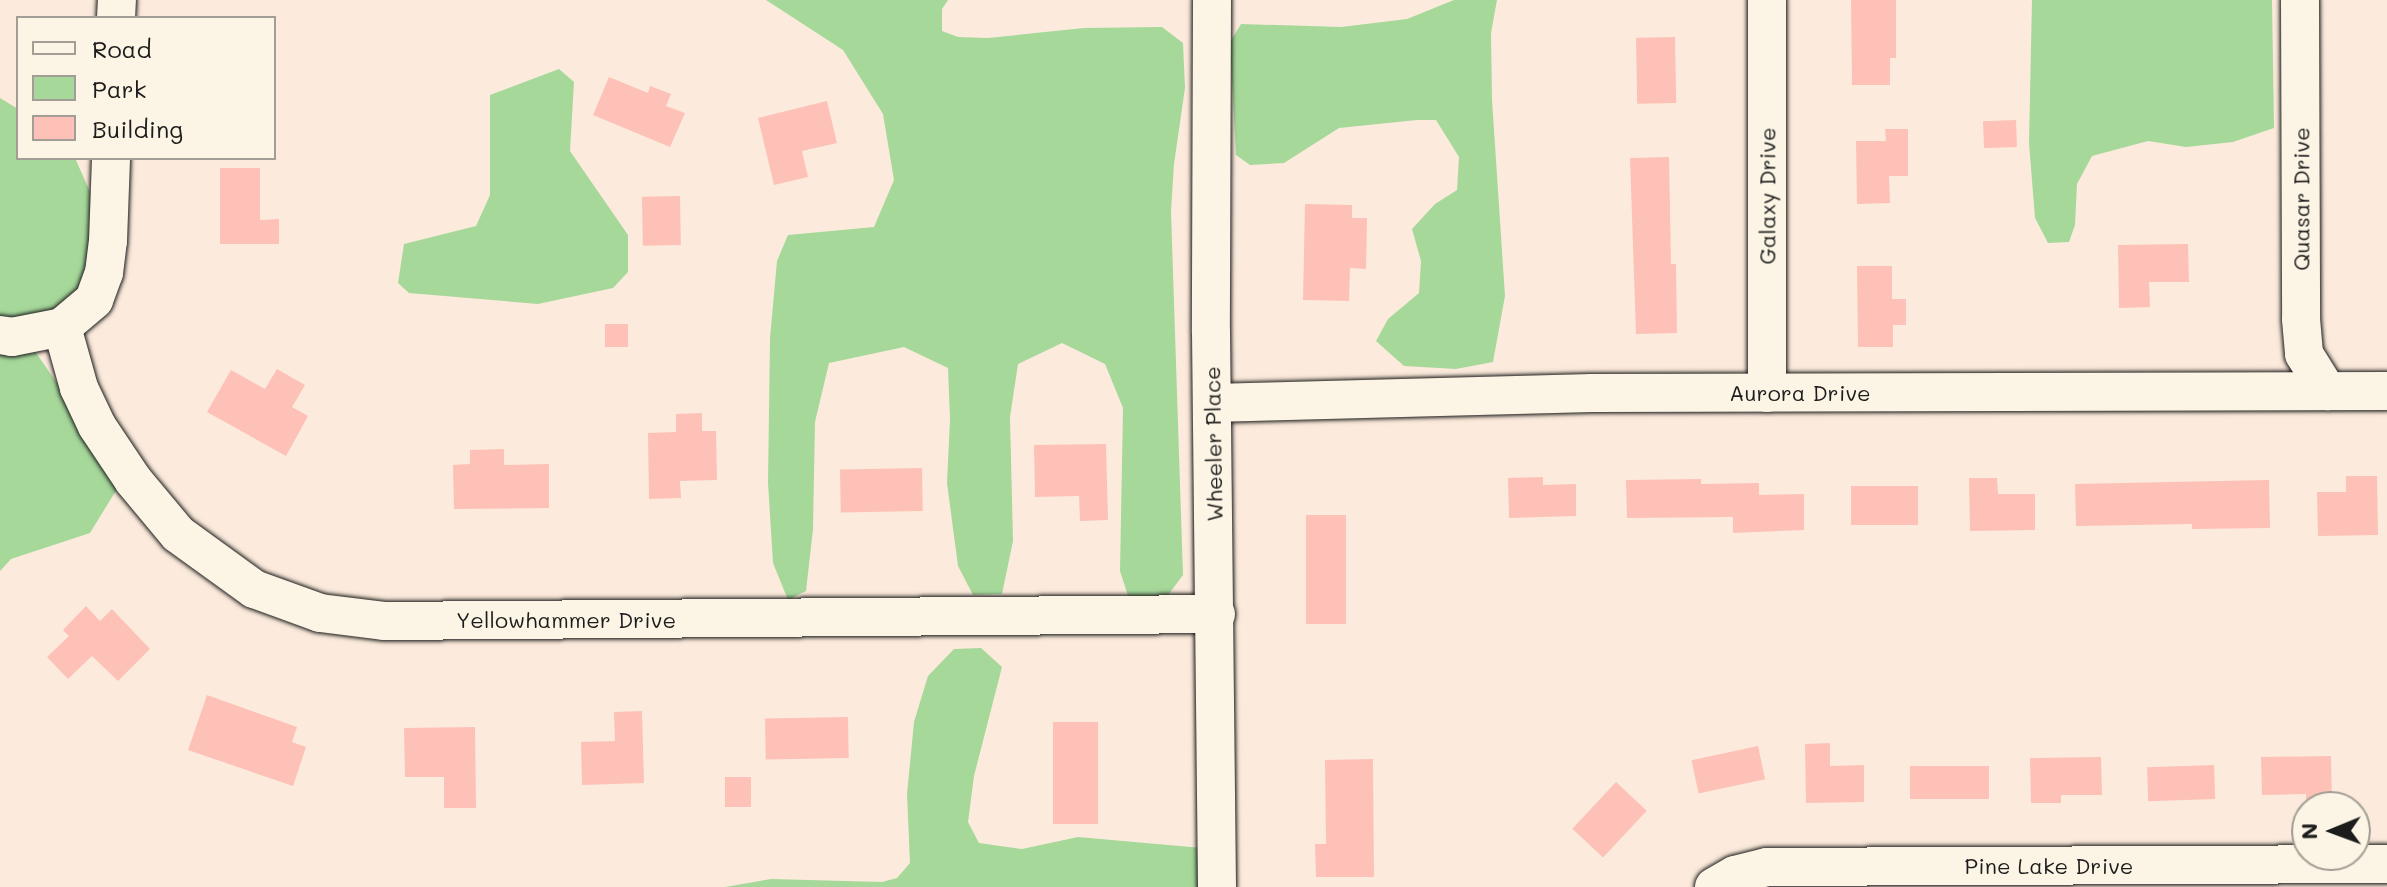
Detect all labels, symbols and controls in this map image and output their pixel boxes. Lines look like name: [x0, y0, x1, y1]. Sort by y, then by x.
legend: [16, 16, 276, 160]
text: Road: [92, 33, 152, 64]
text: Park: [92, 73, 146, 104]
text: Building: [92, 113, 183, 144]
street label: Galaxy Drive: [1754, 127, 1780, 265]
street label: Quasar Drive: [2288, 127, 2314, 271]
street label: Wheeler Place: [1198, 366, 1228, 522]
street label: Aurora Drive: [1729, 380, 1871, 406]
street label: Yellowhammer Drive: [456, 607, 676, 633]
north arrow: [2291, 791, 2371, 871]
text: N: [2294, 823, 2323, 840]
street label: Pine Lake Drive: [1965, 853, 2133, 879]

